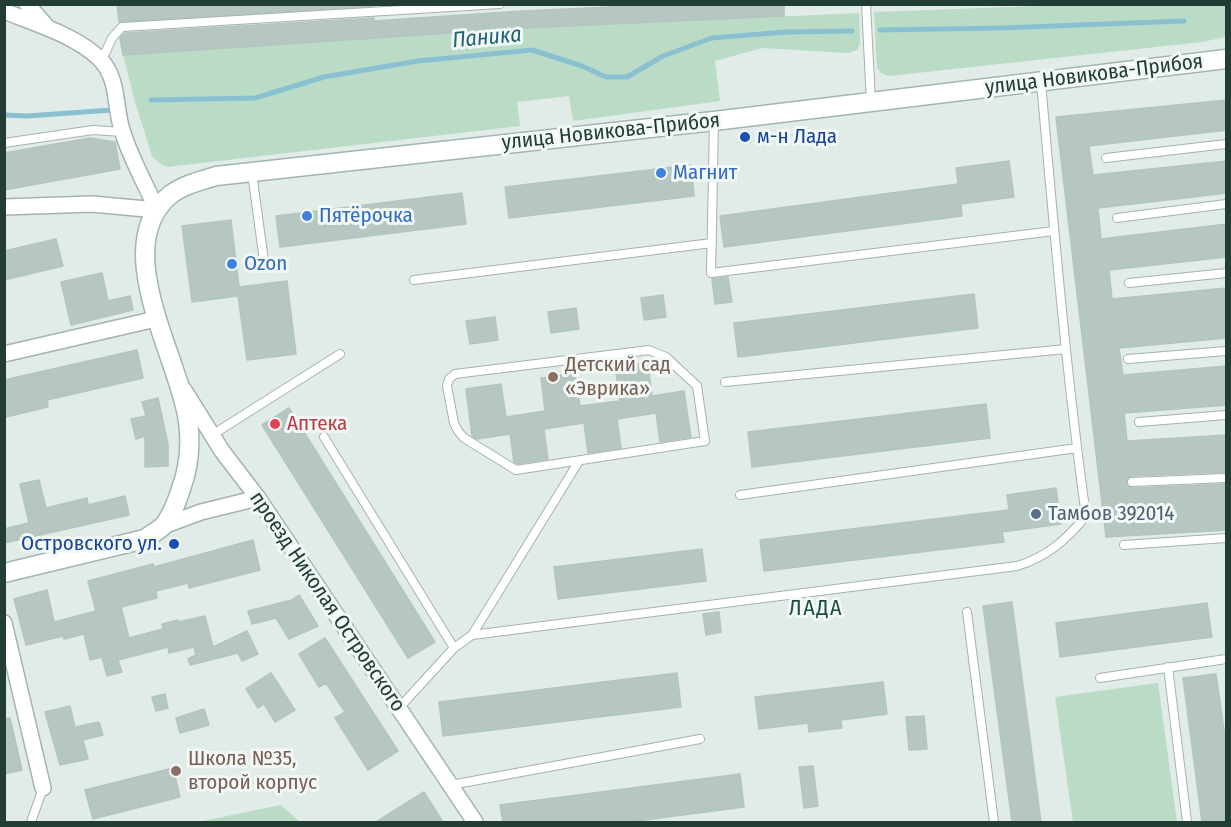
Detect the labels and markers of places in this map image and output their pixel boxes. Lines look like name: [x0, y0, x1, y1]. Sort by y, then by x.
place label: м-н Лада: [757, 124, 837, 150]
marker: м-н Лада: [738, 130, 752, 144]
place label: Магнит: [673, 160, 737, 186]
marker: Магнит: [654, 166, 668, 180]
place label: Пятёрочка: [319, 203, 413, 229]
marker: Пятёрочка: [300, 209, 314, 223]
place label: Ozon: [244, 251, 287, 277]
marker: Ozon: [225, 257, 239, 271]
place label: Детский сад «Эврика»: [565, 352, 671, 402]
marker: Детский сад «Эврика»: [546, 370, 560, 384]
place label: Аптека: [287, 411, 347, 437]
marker: Аптека: [268, 417, 282, 431]
place label: Тамбов 392014: [1048, 501, 1174, 527]
marker: Тамбов 392014: [1029, 507, 1043, 521]
place label: Островского ул.: [21, 531, 162, 557]
marker: Островского ул.: [167, 537, 181, 551]
place label: Школа №35, второй корпус: [188, 746, 317, 796]
marker: Школа №35, второй корпус: [169, 764, 183, 778]

